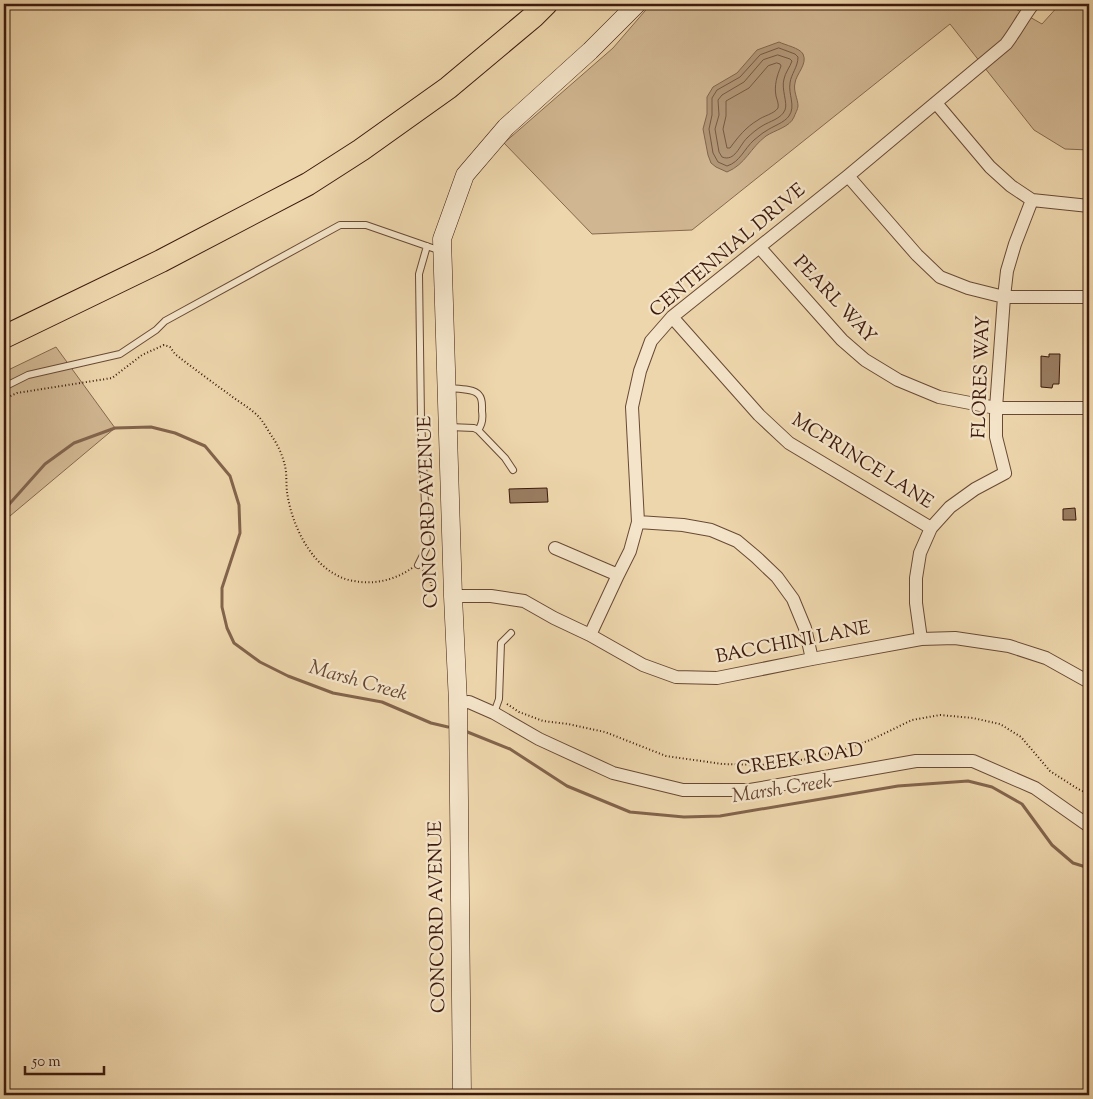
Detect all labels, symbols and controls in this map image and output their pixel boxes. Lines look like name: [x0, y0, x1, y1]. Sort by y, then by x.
street label: CENTENNIAL DRIVE: [644, 177, 812, 324]
street label: PEARL WAY: [786, 250, 882, 350]
street label: FLORES WAY: [966, 314, 998, 439]
street label: MCPRINCE LANE: [786, 407, 939, 517]
street label: CONCORD AVENUE: [412, 415, 446, 609]
street label: BACCHINI LANE: [713, 615, 873, 671]
water label: Marsh Creek: [305, 654, 411, 710]
street label: CREEK ROAD: [734, 737, 866, 783]
water label: Marsh Creek: [730, 768, 834, 812]
street label: CONCORD AVENUE: [423, 820, 453, 1013]
scale bar: [25, 1044, 104, 1076]
text: 50 m: [31, 1052, 61, 1073]

